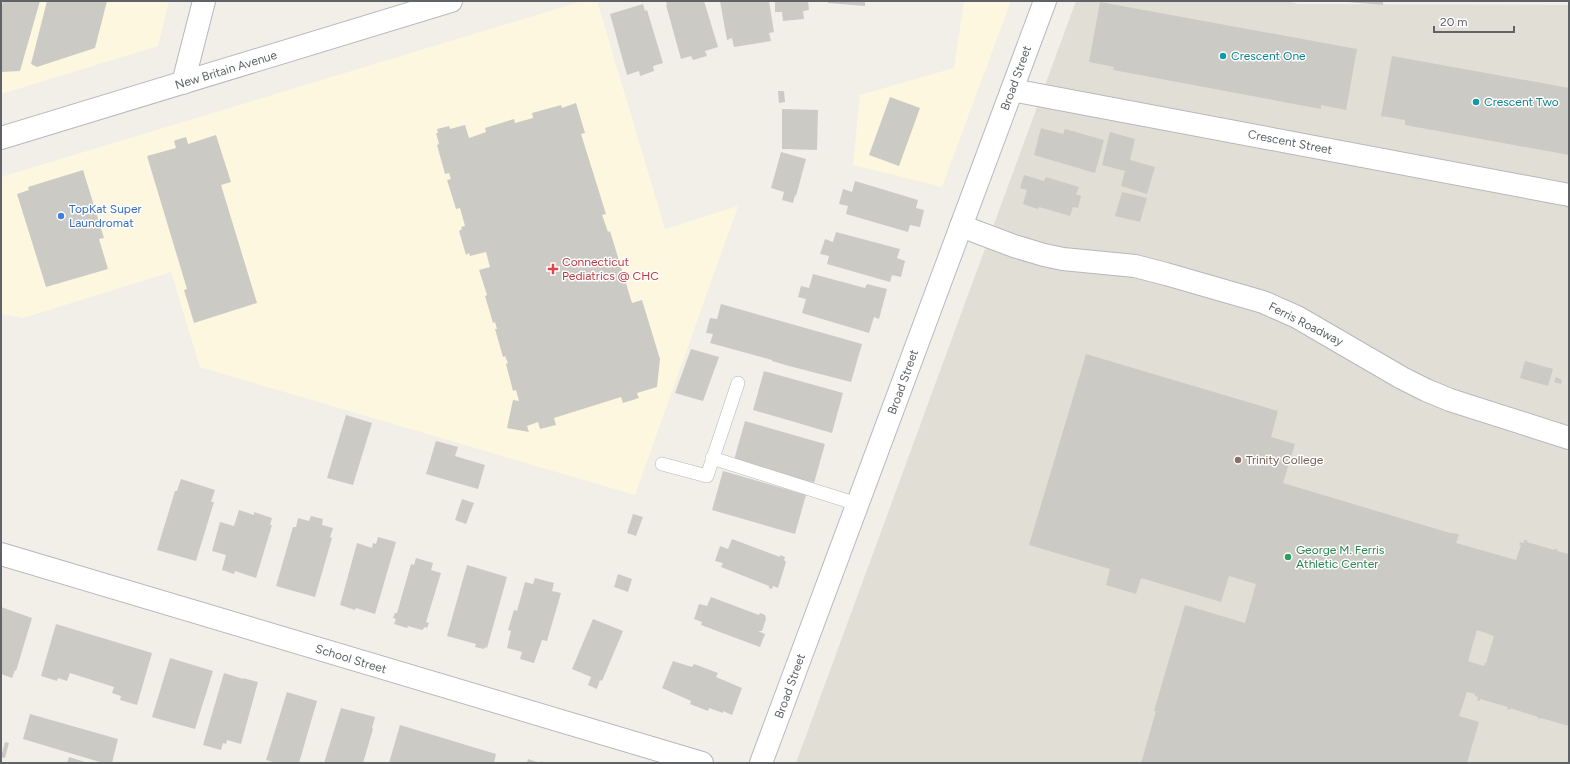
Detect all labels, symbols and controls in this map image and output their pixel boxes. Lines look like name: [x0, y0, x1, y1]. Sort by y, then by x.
scale bar: [1434, 8, 1514, 34]
text: 20 m: [1440, 15, 1468, 29]
street label: Broad Street: [998, 43, 1034, 112]
street label: New Britain Avenue: [173, 48, 279, 92]
place label: Crescent One: [1231, 49, 1306, 63]
marker: Crescent One: [1218, 51, 1228, 61]
place label: Crescent Two: [1484, 95, 1559, 109]
marker: Crescent Two: [1471, 97, 1481, 107]
street label: Crescent Street: [1247, 127, 1334, 157]
place label: TopKat Super Laundromat: [69, 202, 142, 230]
marker: TopKat Super Laundromat: [56, 211, 66, 221]
place label: Connecticut Pediatrics @ CHC: [562, 255, 659, 283]
marker: Connecticut Pediatrics @ CHC: [547, 263, 559, 275]
street label: Ferris Roadway: [1266, 299, 1346, 349]
street label: Broad Street: [885, 347, 921, 416]
place label: Trinity College: [1246, 453, 1324, 467]
marker: Trinity College: [1233, 455, 1243, 465]
place label: George M. Ferris Athletic Center: [1296, 543, 1385, 571]
marker: George M. Ferris Athletic Center: [1283, 552, 1293, 562]
street label: School Street: [314, 642, 389, 677]
street label: Broad Street: [772, 651, 808, 720]

